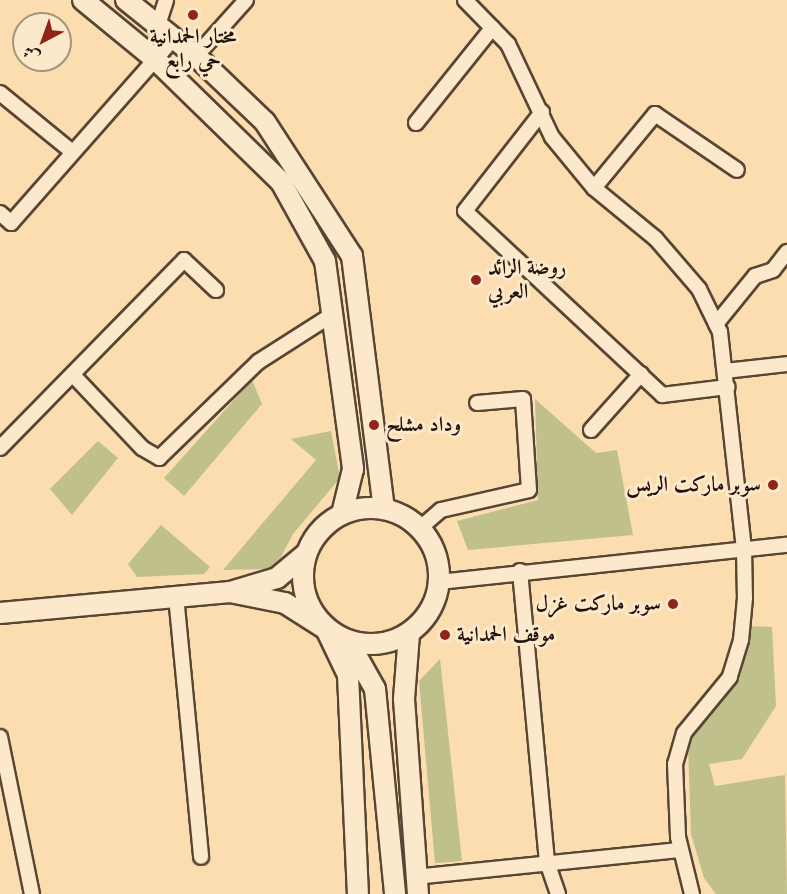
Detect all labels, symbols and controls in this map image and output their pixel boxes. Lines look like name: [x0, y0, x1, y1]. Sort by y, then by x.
marker: مختار الحمدانية حي رابع: [186, 8, 200, 22]
north arrow: [12, 12, 72, 72]
place label: مختار الحمدانية حي رابع: [150, 24, 236, 74]
text: ش: [18, 41, 45, 68]
place label: روضة الرائد العربي: [488, 255, 566, 305]
marker: روضة الرائد العربي: [469, 273, 483, 287]
place label: وداد مشلح: [386, 412, 461, 438]
marker: وداد مشلح: [367, 418, 381, 432]
place label: سوبر ماركت الريس: [626, 472, 761, 498]
marker: سوبر ماركت الريس: [766, 478, 780, 492]
place label: سوبر ماركت غزل: [535, 591, 661, 617]
marker: سوبر ماركت غزل: [666, 597, 680, 611]
place label: موقف الحمدانية: [457, 622, 555, 648]
marker: موقف الحمدانية: [438, 628, 452, 642]

